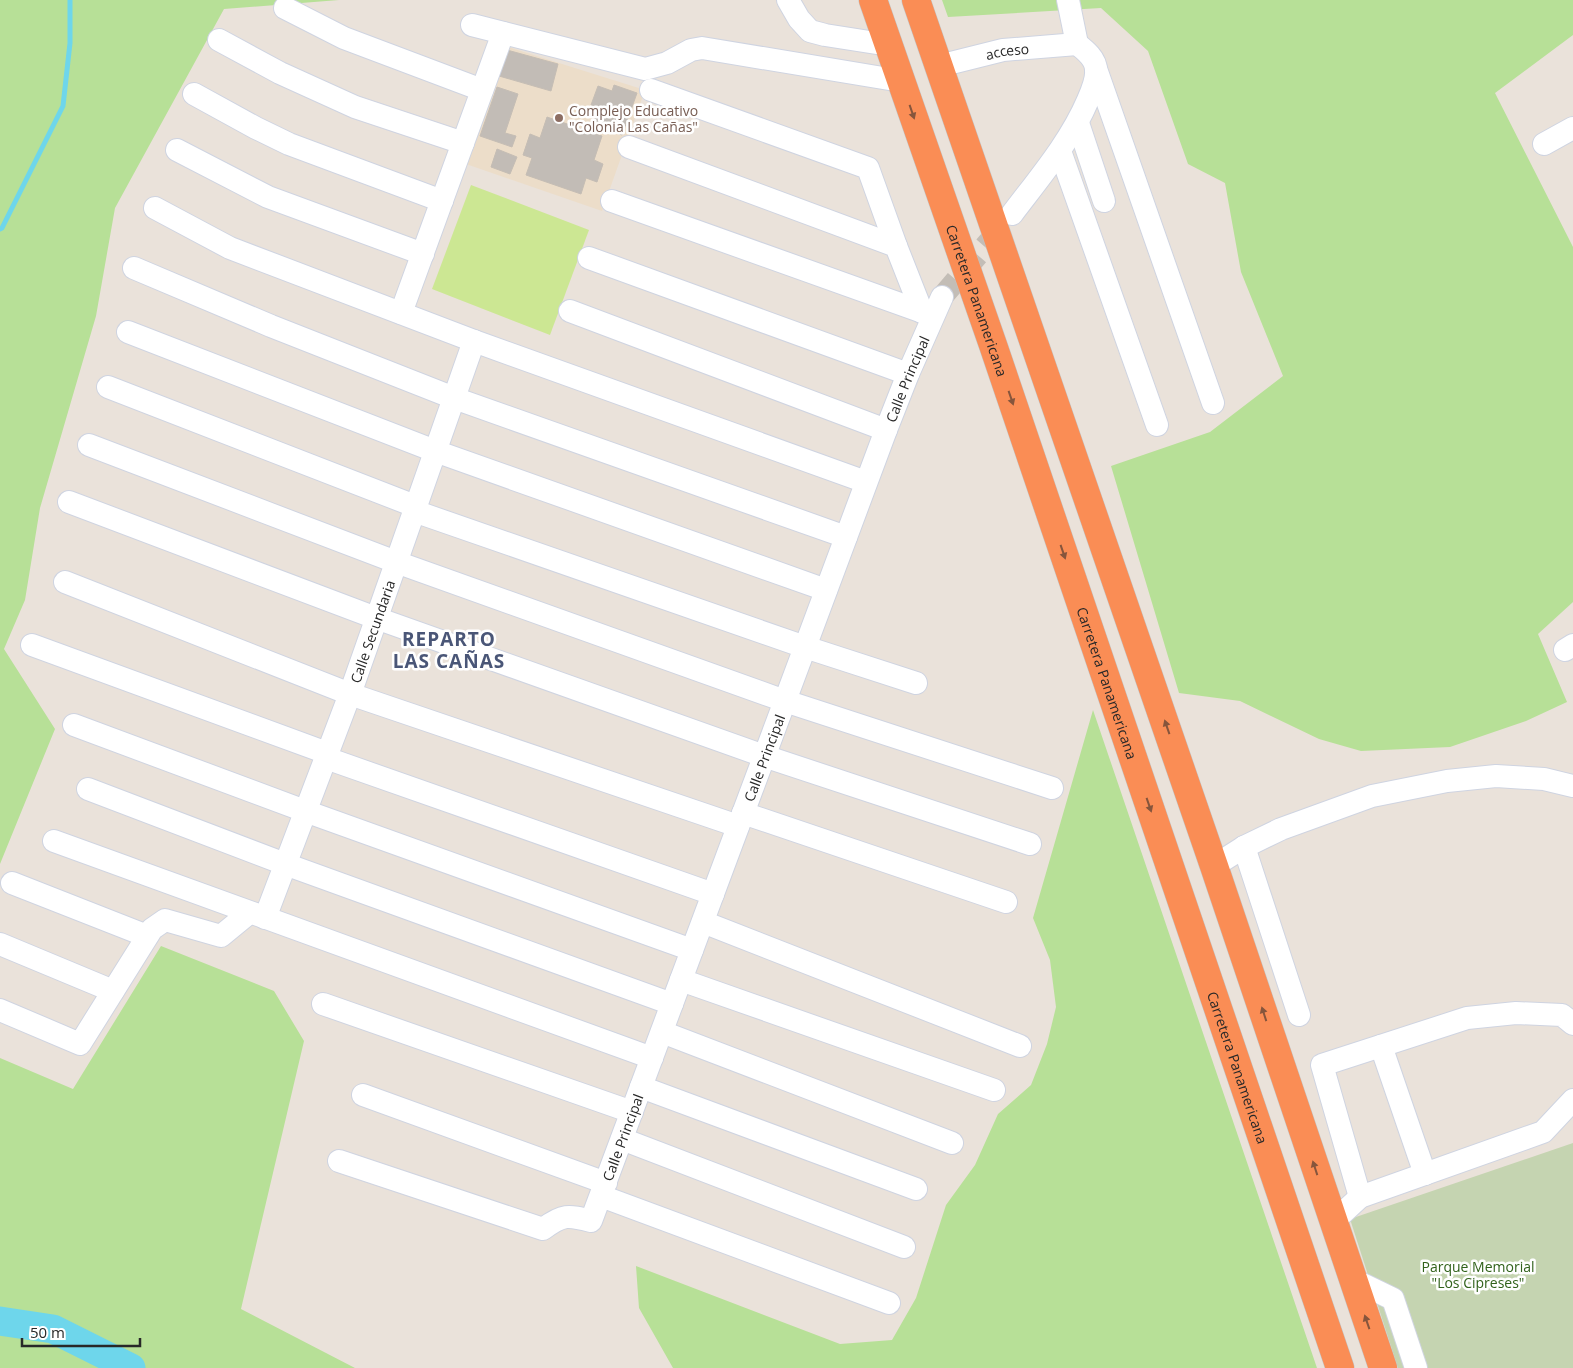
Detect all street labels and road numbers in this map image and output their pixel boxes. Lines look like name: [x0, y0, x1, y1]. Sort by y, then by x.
street label: acceso: [983, 38, 1030, 64]
street label: Carretera Panamericana: [942, 222, 1012, 379]
street label: Calle Principal: [881, 333, 933, 425]
street label: Calle Secundaria: [345, 577, 399, 685]
street label: Carretera Panamericana: [1073, 604, 1142, 761]
street label: Calle Principal: [739, 712, 789, 804]
street label: Carretera Panamericana: [1203, 989, 1273, 1146]
street label: Calle Principal: [597, 1091, 647, 1184]

